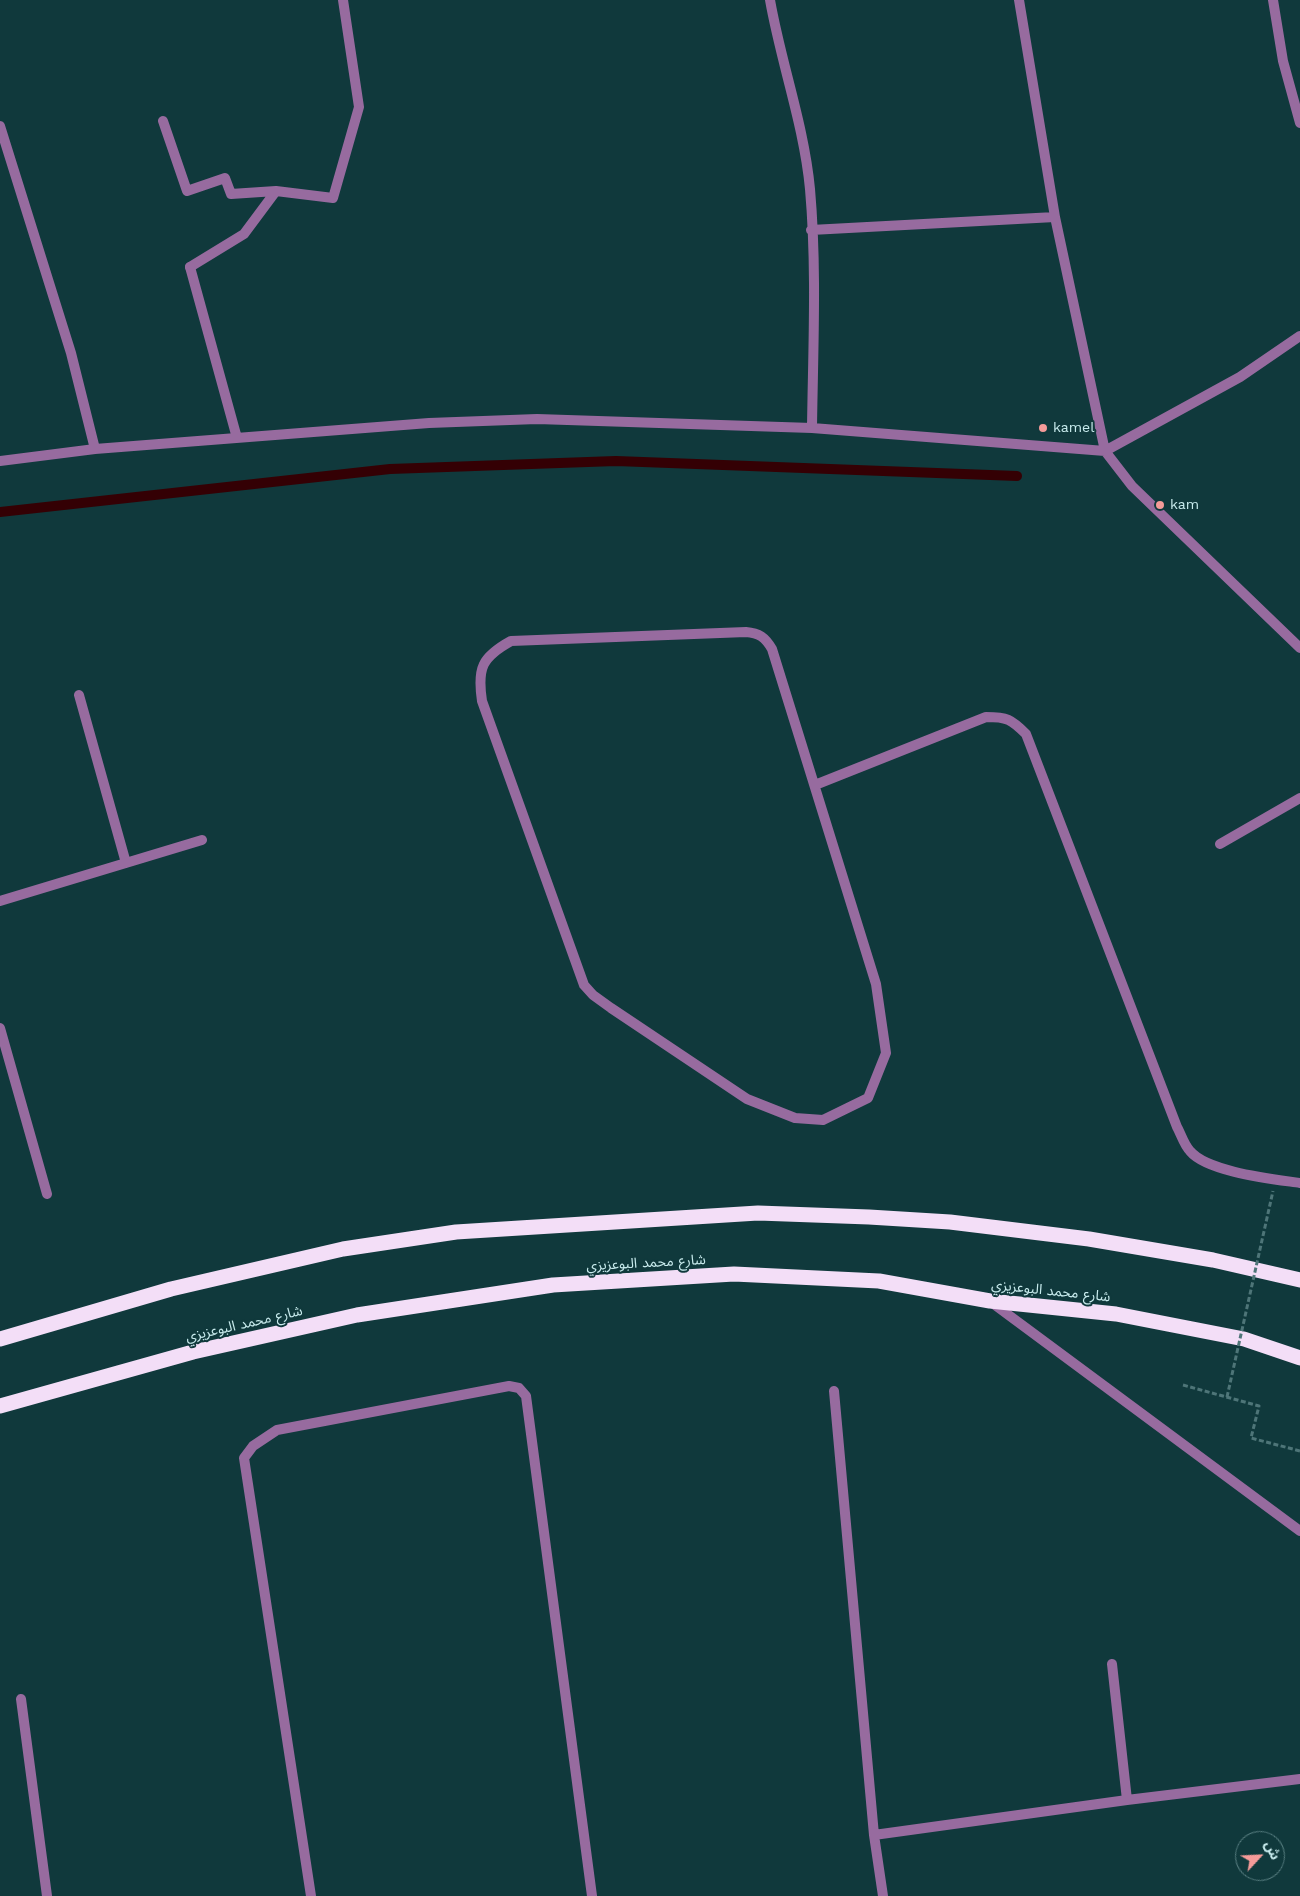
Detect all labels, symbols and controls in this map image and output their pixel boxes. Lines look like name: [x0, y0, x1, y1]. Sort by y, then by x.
place label: kamel: [1053, 420, 1094, 436]
marker: kamel: [1037, 422, 1049, 434]
place label: kam: [1170, 497, 1199, 513]
marker: kam: [1154, 499, 1166, 511]
street label: شارع محمد البوعزيزي: [586, 1251, 706, 1275]
street label: شارع محمد البوعزيزي: [991, 1276, 1111, 1306]
street label: شارع محمد البوعزيزي: [184, 1302, 304, 1346]
north arrow: [1235, 1831, 1285, 1881]
text: ش: [1261, 1838, 1284, 1862]

